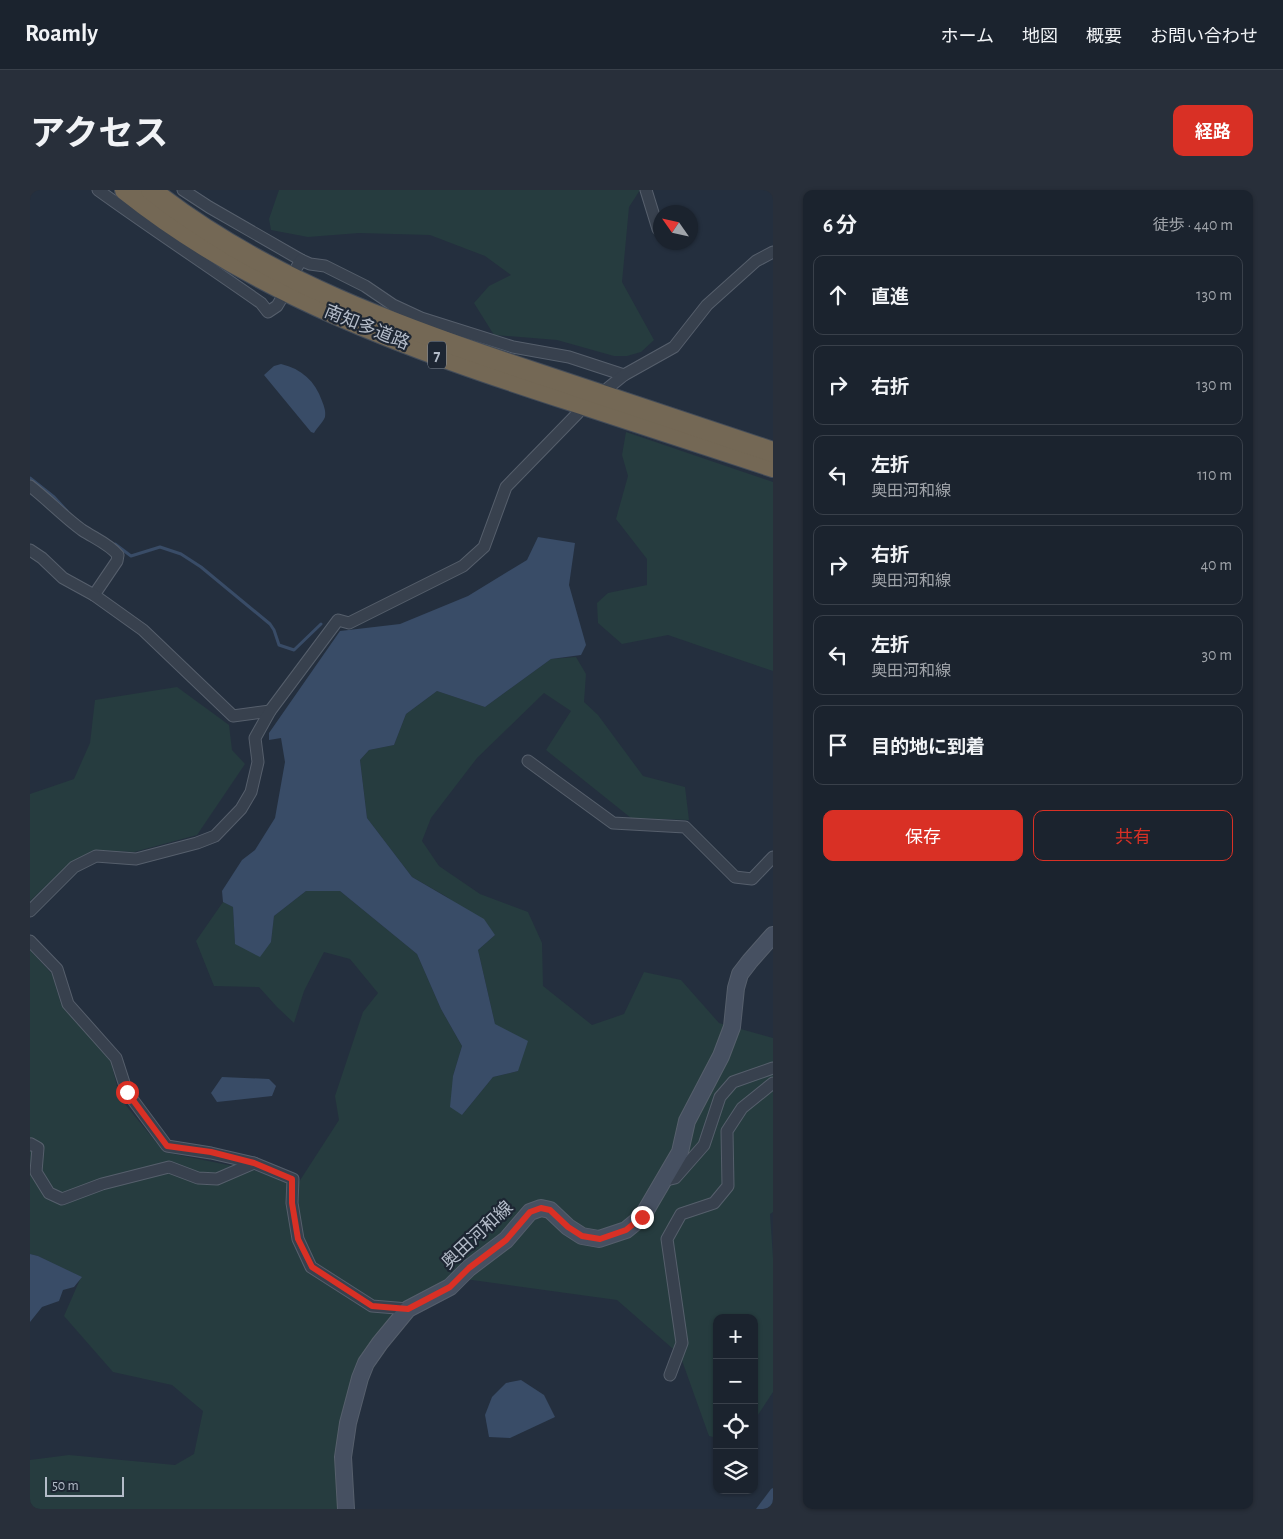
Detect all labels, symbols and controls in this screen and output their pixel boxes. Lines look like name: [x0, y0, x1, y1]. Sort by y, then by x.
text: Roamly: [25, 22, 98, 46]
text: ホーム: [941, 28, 994, 46]
text: 地図: [1022, 28, 1058, 46]
text: 概要: [1086, 28, 1122, 46]
text: お問い合わせ: [1150, 28, 1258, 46]
button: 経路: [1173, 105, 1253, 156]
text: アクセス: [30, 117, 168, 152]
north arrow: [653, 205, 698, 250]
text: 6 分: [823, 215, 857, 236]
text: 徒歩 · 440 m: [1153, 217, 1233, 233]
icon: ahead: [824, 281, 852, 309]
text: 130 m: [1196, 287, 1232, 303]
text: 直進: [871, 288, 909, 307]
street label: 南知多道路: [322, 301, 412, 353]
road number: 7: [428, 342, 446, 368]
icon: right: [824, 371, 852, 399]
text: 130 m: [1196, 377, 1232, 393]
text: 右折: [871, 378, 909, 397]
text: 左折: [871, 456, 909, 475]
icon: left: [824, 461, 852, 489]
text: 110 m: [1197, 467, 1232, 483]
text: 奥田河和線: [871, 483, 951, 499]
text: 右折: [871, 546, 909, 565]
icon: right: [824, 551, 852, 579]
text: 40 m: [1200, 557, 1232, 573]
text: 奥田河和線: [871, 573, 951, 589]
text: 左折: [871, 636, 909, 655]
icon: left: [824, 641, 852, 669]
text: 30 m: [1202, 647, 1232, 663]
text: 奥田河和線: [871, 663, 951, 679]
icon: arrive: [824, 731, 852, 759]
text: 目的地に到着: [871, 738, 985, 757]
button: 保存: [823, 810, 1023, 861]
button: 共有: [1033, 810, 1233, 861]
route start: [116, 1081, 139, 1104]
street label: 奥田河和線: [437, 1197, 517, 1273]
route end: [631, 1206, 654, 1229]
map controls: [713, 1314, 758, 1494]
button: +: [713, 1314, 758, 1359]
button: −: [713, 1359, 758, 1404]
button: locate: [713, 1404, 758, 1449]
button: layers: [713, 1449, 758, 1494]
scale bar: [45, 1474, 124, 1497]
text: 50 m: [52, 1479, 79, 1493]

